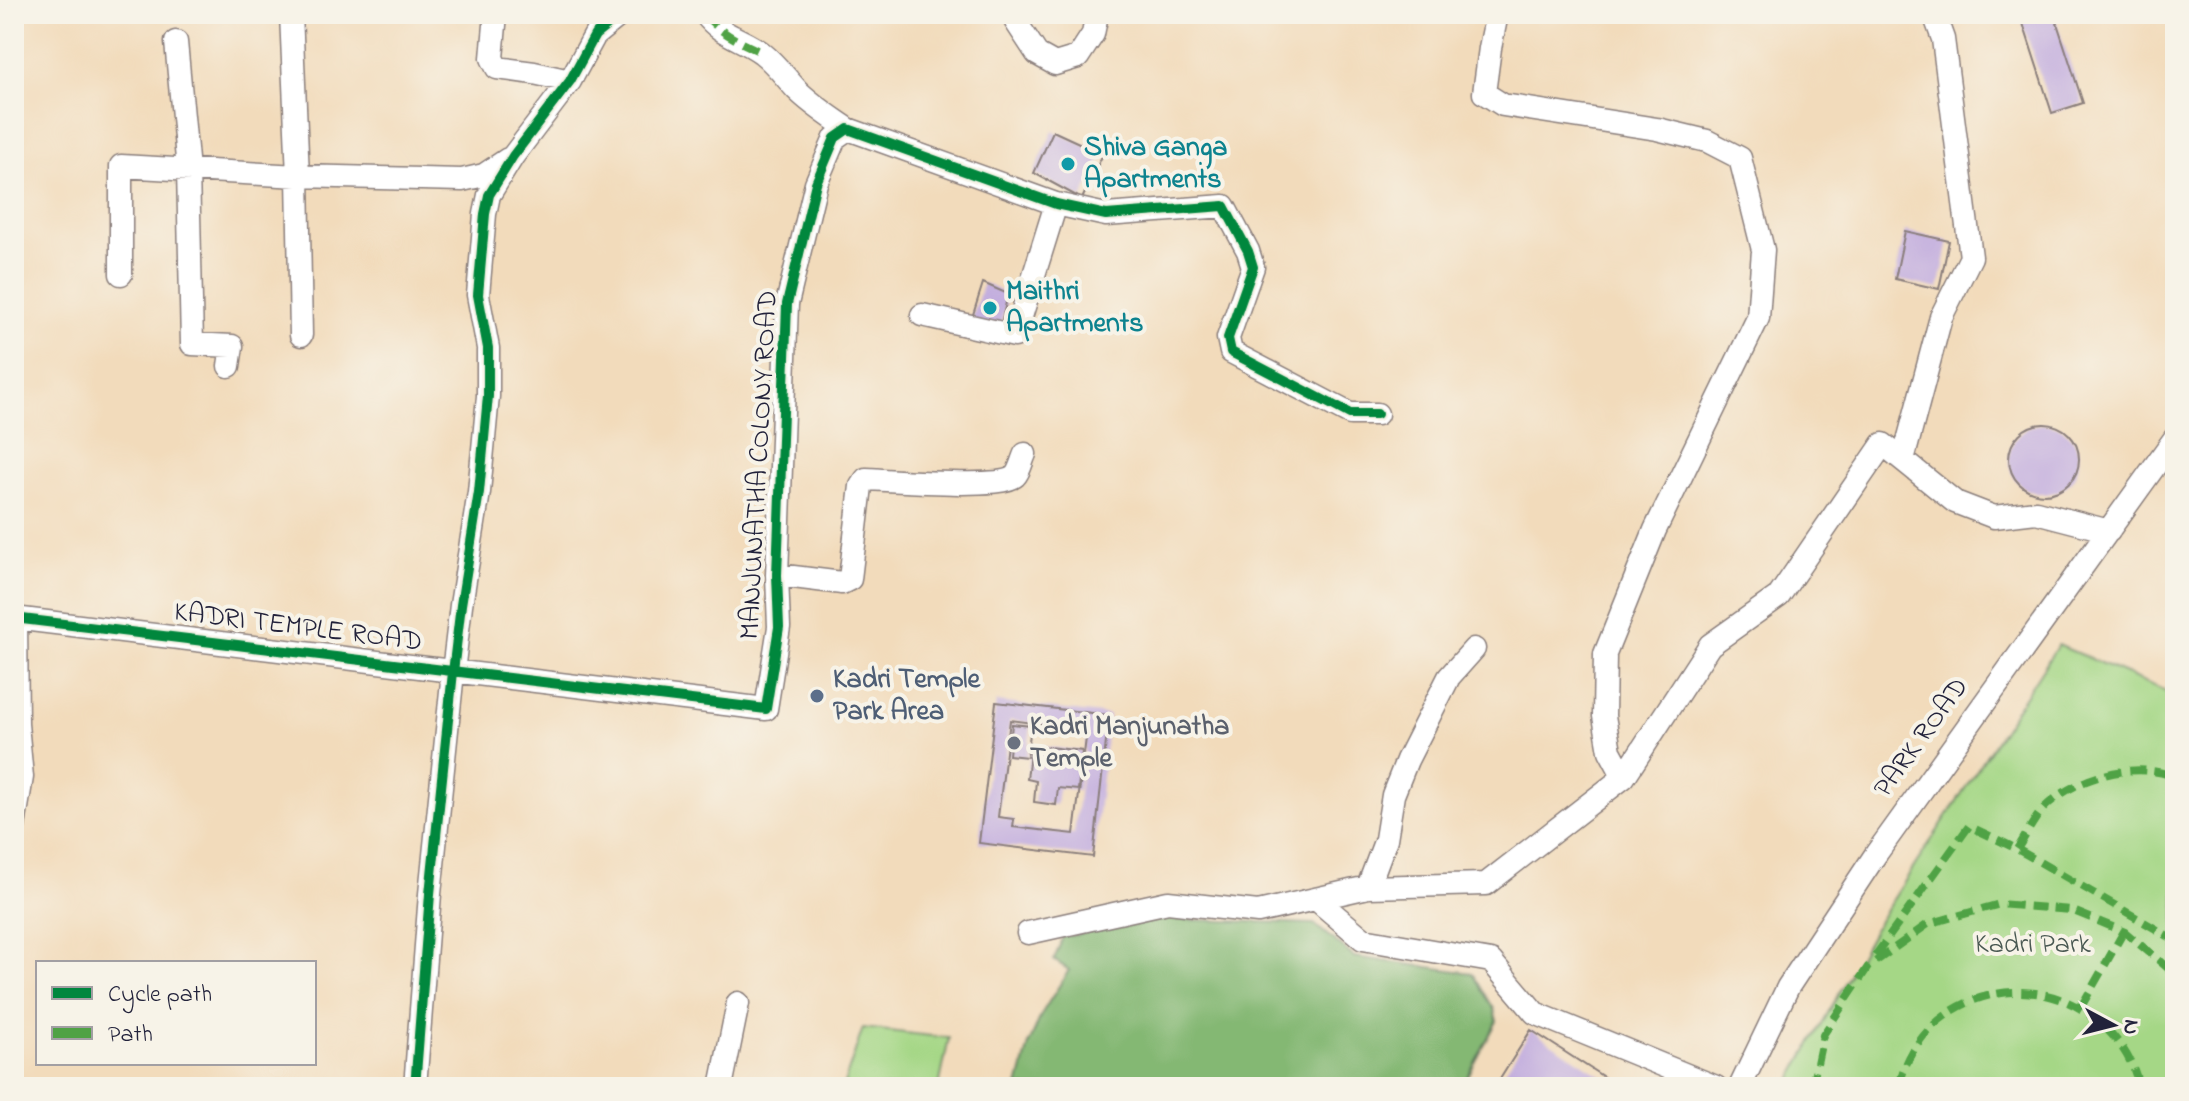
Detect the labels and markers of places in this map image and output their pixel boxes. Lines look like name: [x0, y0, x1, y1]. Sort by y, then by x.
place label: Shiva Ganga Apartments: [1084, 128, 1227, 201]
marker: Shiva Ganga Apartments: [1059, 155, 1077, 173]
place label: Maithri Apartments: [1006, 272, 1143, 345]
marker: Maithri Apartments: [981, 299, 999, 317]
place label: Kadri Temple Park Area: [833, 660, 982, 733]
marker: Kadri Temple Park Area: [808, 687, 826, 705]
place label: Kadri Manjunatha Temple: [1030, 707, 1229, 780]
marker: Kadri Manjunatha Temple: [1005, 734, 1023, 752]

